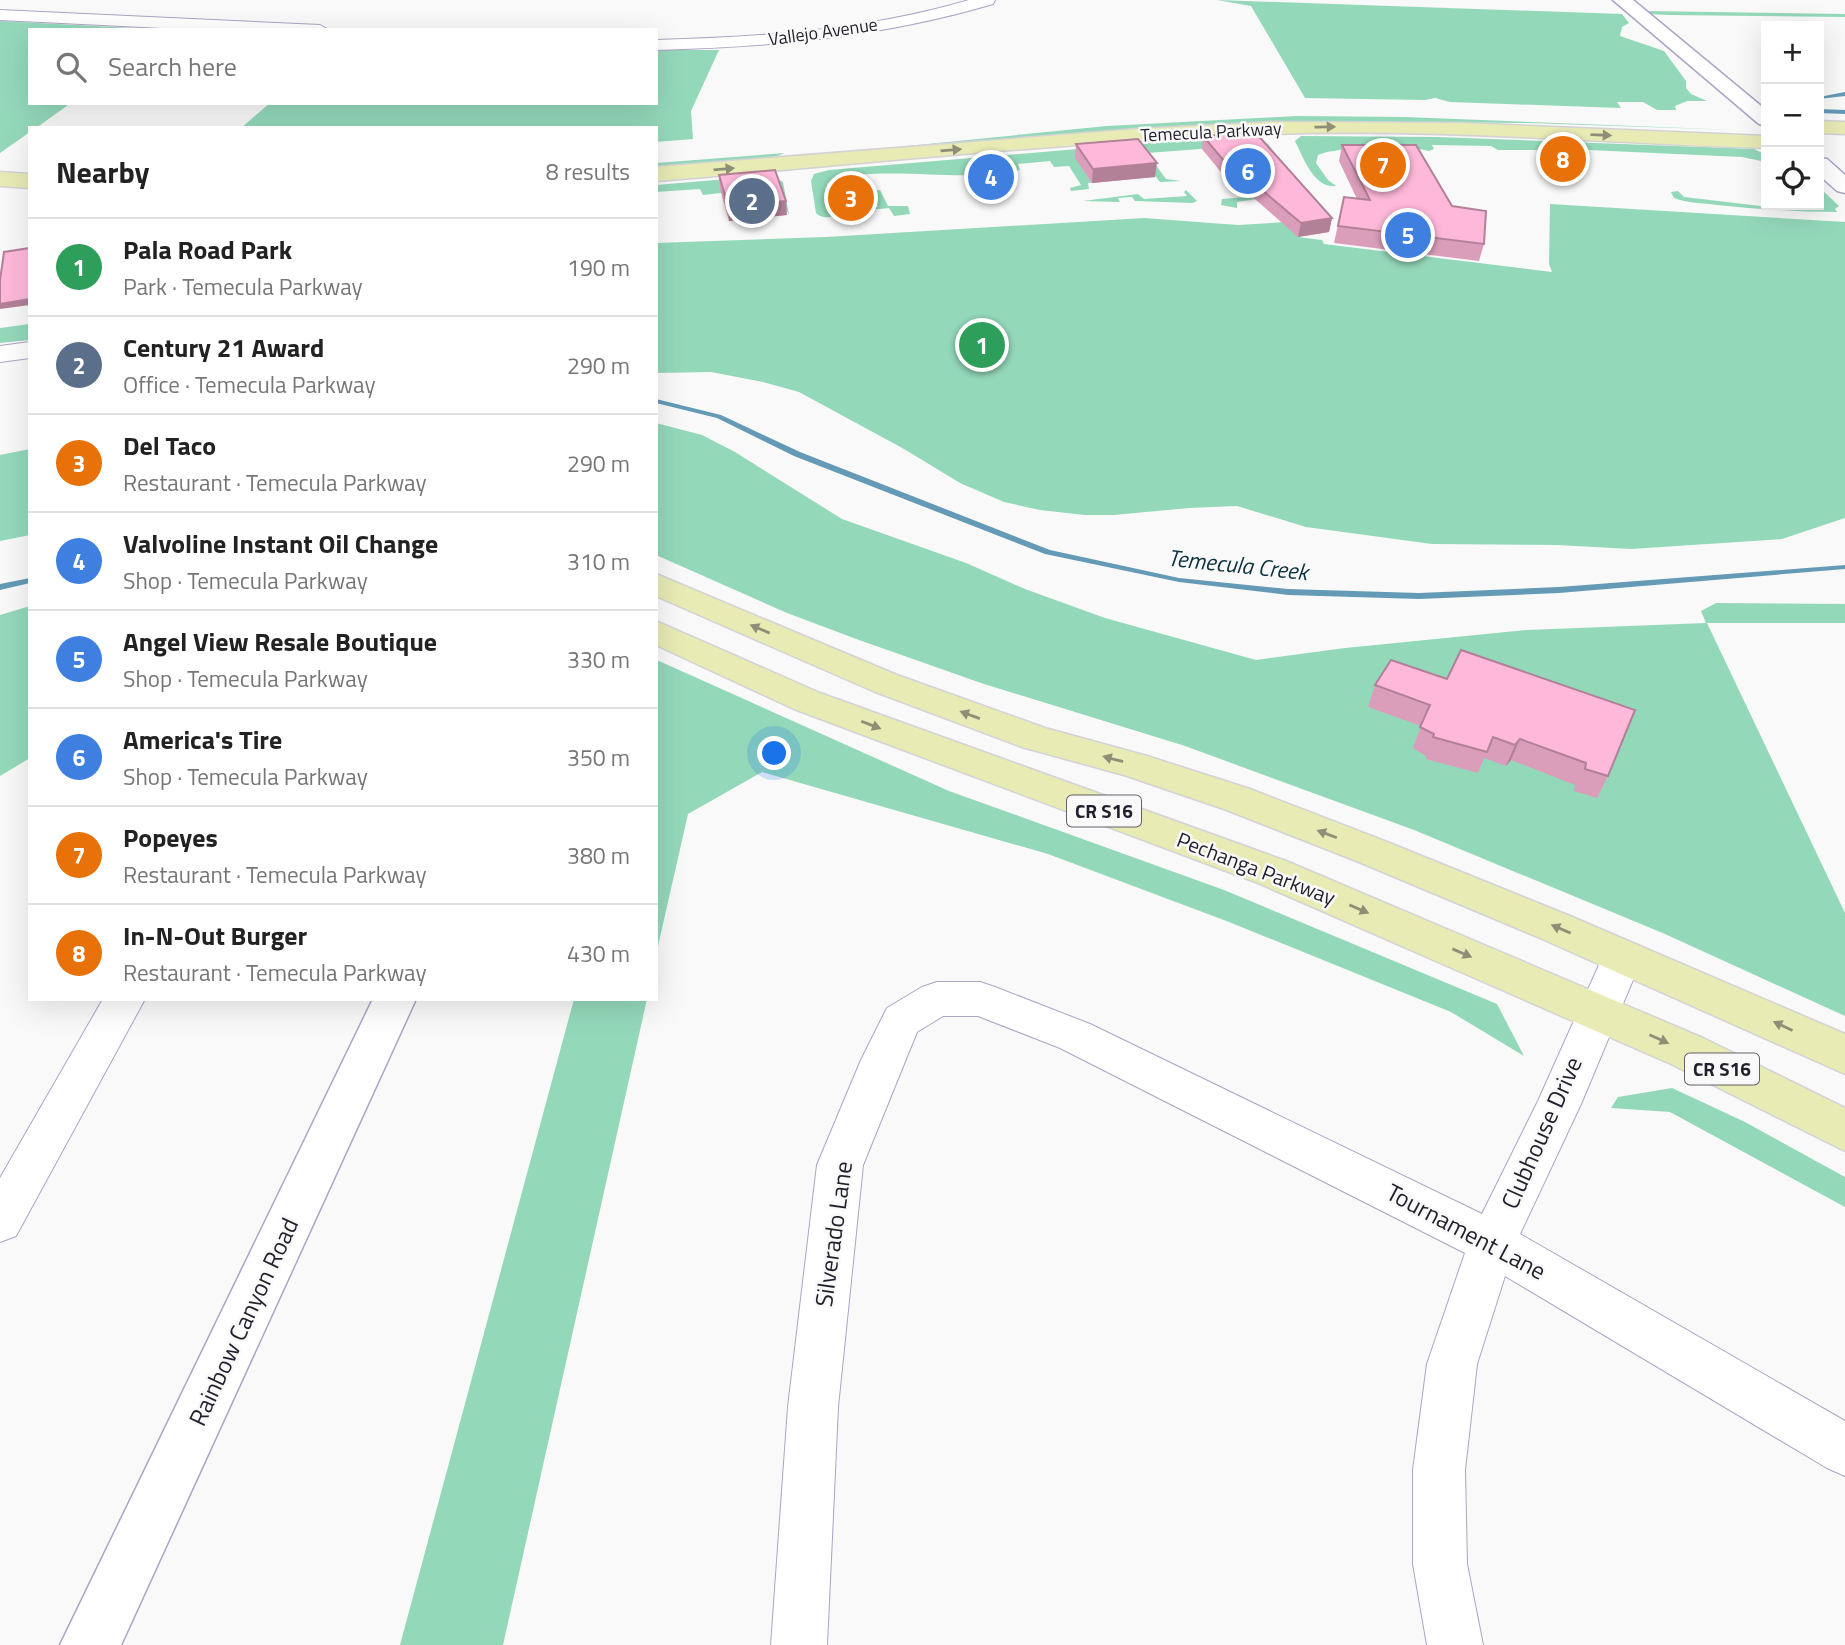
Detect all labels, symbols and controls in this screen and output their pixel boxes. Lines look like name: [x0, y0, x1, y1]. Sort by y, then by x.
street label: Vallejo Avenue: [767, 10, 879, 53]
map controls: [1761, 21, 1824, 210]
button: +: [1761, 21, 1824, 84]
search box: [28, 28, 658, 105]
text: Search here: [108, 47, 237, 86]
icon: search: [52, 48, 90, 86]
button: −: [1761, 84, 1824, 147]
street label: Temecula Parkway: [1140, 114, 1283, 149]
one-way arrow: [1314, 121, 1336, 133]
one-way arrow: [1590, 129, 1612, 140]
pin: 8: [1540, 133, 1586, 185]
pin: 7: [1360, 139, 1406, 191]
one-way arrow: [940, 144, 962, 155]
pin: 6: [1225, 145, 1271, 197]
button: locate: [1761, 147, 1824, 210]
text: Nearby: [56, 149, 149, 195]
pin: 4: [968, 151, 1014, 203]
text: 8 results: [546, 154, 630, 189]
one-way arrow: [713, 163, 735, 174]
pin: 3: [828, 172, 874, 224]
pin: 2: [729, 175, 775, 227]
pin: 5: [1385, 209, 1431, 261]
text: Pala Road Park: [123, 230, 292, 269]
text: 1: [73, 250, 85, 285]
text: 190 m: [567, 250, 630, 285]
text: Park · Temecula Parkway: [123, 269, 363, 304]
pin: 1: [959, 319, 1005, 371]
text: Century 21 Award: [123, 328, 324, 367]
text: 2: [73, 348, 85, 383]
text: 290 m: [567, 348, 630, 383]
text: Office · Temecula Parkway: [123, 367, 376, 402]
text: Del Taco: [123, 426, 216, 465]
text: 3: [73, 446, 85, 481]
text: 290 m: [567, 446, 630, 481]
text: Restaurant · Temecula Parkway: [123, 465, 427, 500]
text: Valvoline Instant Oil Change: [123, 524, 438, 563]
water label: Temecula Creek: [1166, 540, 1312, 590]
text: 4: [73, 544, 85, 579]
text: 310 m: [567, 544, 630, 579]
text: Shop · Temecula Parkway: [123, 563, 368, 598]
text: Angel View Resale Boutique: [123, 622, 437, 661]
one-way arrow: [749, 623, 770, 634]
text: 5: [73, 642, 85, 677]
text: 330 m: [567, 642, 630, 677]
text: Shop · Temecula Parkway: [123, 661, 368, 696]
one-way arrow: [960, 709, 981, 720]
text: America's Tire: [123, 720, 282, 759]
one-way arrow: [860, 720, 881, 731]
your location: [757, 736, 791, 770]
text: 6: [73, 740, 85, 775]
text: 350 m: [567, 740, 630, 775]
one-way arrow: [1101, 753, 1123, 764]
text: Shop · Temecula Parkway: [123, 759, 368, 794]
road number: CR S16: [1067, 796, 1141, 826]
text: Popeyes: [123, 818, 218, 857]
street label: Pechanga Parkway: [1172, 823, 1340, 913]
one-way arrow: [1317, 829, 1338, 840]
text: 7: [73, 838, 85, 873]
text: 380 m: [567, 838, 630, 873]
text: Restaurant · Temecula Parkway: [123, 857, 427, 892]
one-way arrow: [1348, 904, 1369, 915]
text: In-N-Out Burger: [123, 916, 307, 955]
one-way arrow: [1550, 923, 1571, 934]
text: 8: [73, 936, 85, 971]
text: 430 m: [567, 936, 630, 971]
one-way arrow: [1452, 947, 1472, 959]
text: Restaurant · Temecula Parkway: [123, 955, 427, 990]
one-way arrow: [1773, 1020, 1793, 1032]
one-way arrow: [1649, 1034, 1670, 1045]
street label: Clubhouse Drive: [1491, 1051, 1591, 1215]
road number: CR S16: [1685, 1054, 1759, 1084]
street label: Silverado Lane: [805, 1159, 861, 1309]
street label: Tournament Lane: [1380, 1174, 1553, 1288]
street label: Rainbow Canyon Road: [179, 1212, 307, 1431]

